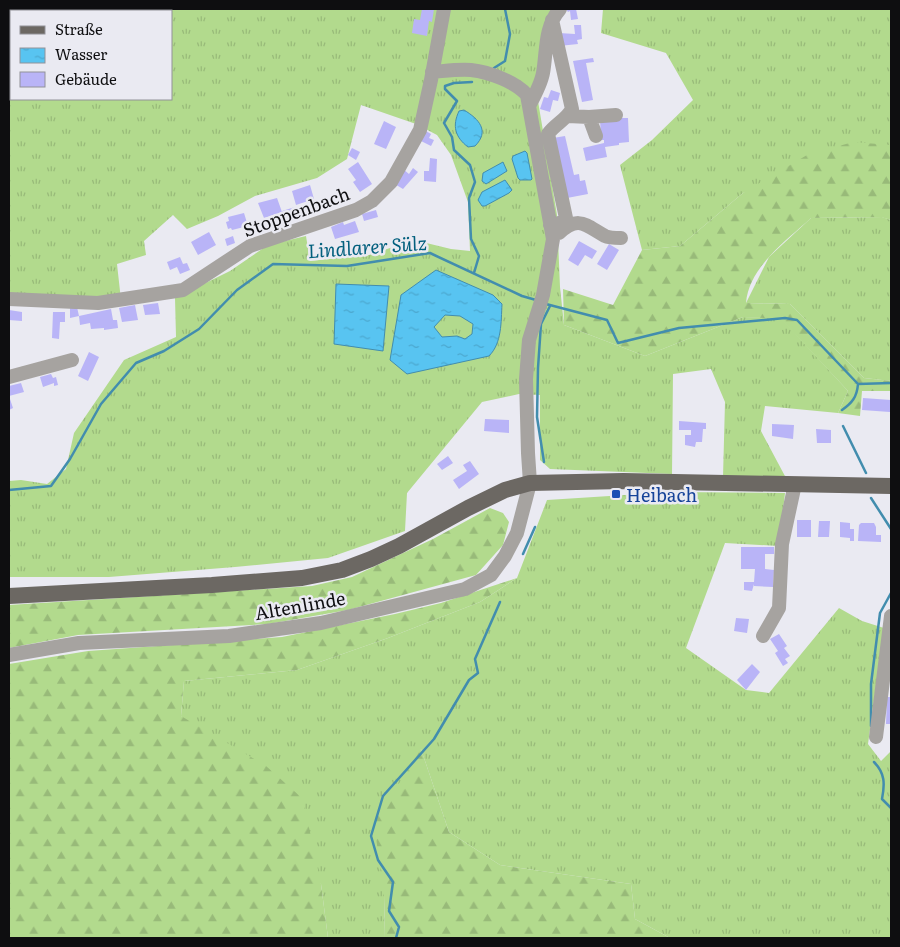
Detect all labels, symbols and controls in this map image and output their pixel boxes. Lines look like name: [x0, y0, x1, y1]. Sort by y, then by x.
legend: [10, 10, 172, 100]
text: Straße: [55, 17, 103, 40]
text: Wasser: [55, 42, 107, 65]
text: Gebäude: [55, 67, 117, 90]
street label: Stoppenbach: [239, 179, 353, 243]
water label: Lindlarer Sülz: [307, 228, 427, 264]
place label: Heibach: [626, 481, 697, 508]
marker: Heibach: [610, 488, 622, 500]
street label: Altenlinde: [253, 584, 347, 626]

